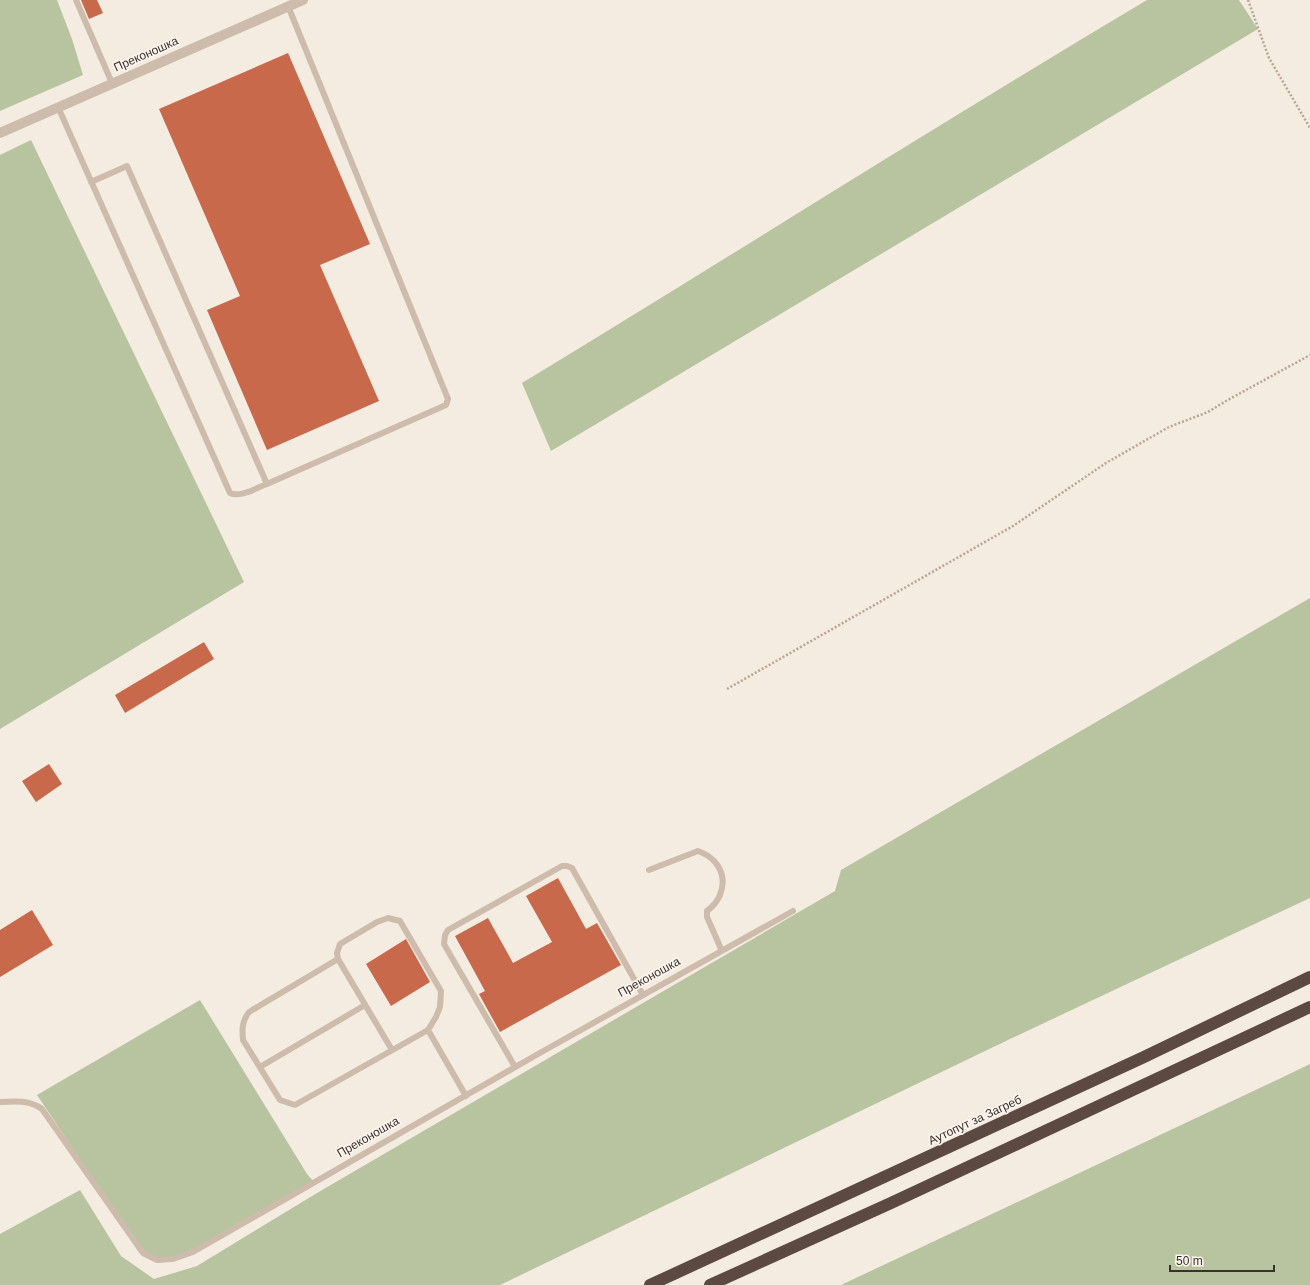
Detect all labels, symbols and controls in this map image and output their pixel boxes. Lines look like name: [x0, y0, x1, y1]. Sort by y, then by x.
street label: Преконошка: [112, 33, 181, 74]
street label: Преконошка: [615, 954, 683, 1000]
street label: Аутопут за Загреб: [926, 1092, 1024, 1148]
street label: Преконошка: [335, 1113, 402, 1160]
scale bar: [1170, 1247, 1274, 1273]
text: 50 m: [1176, 1254, 1203, 1268]

